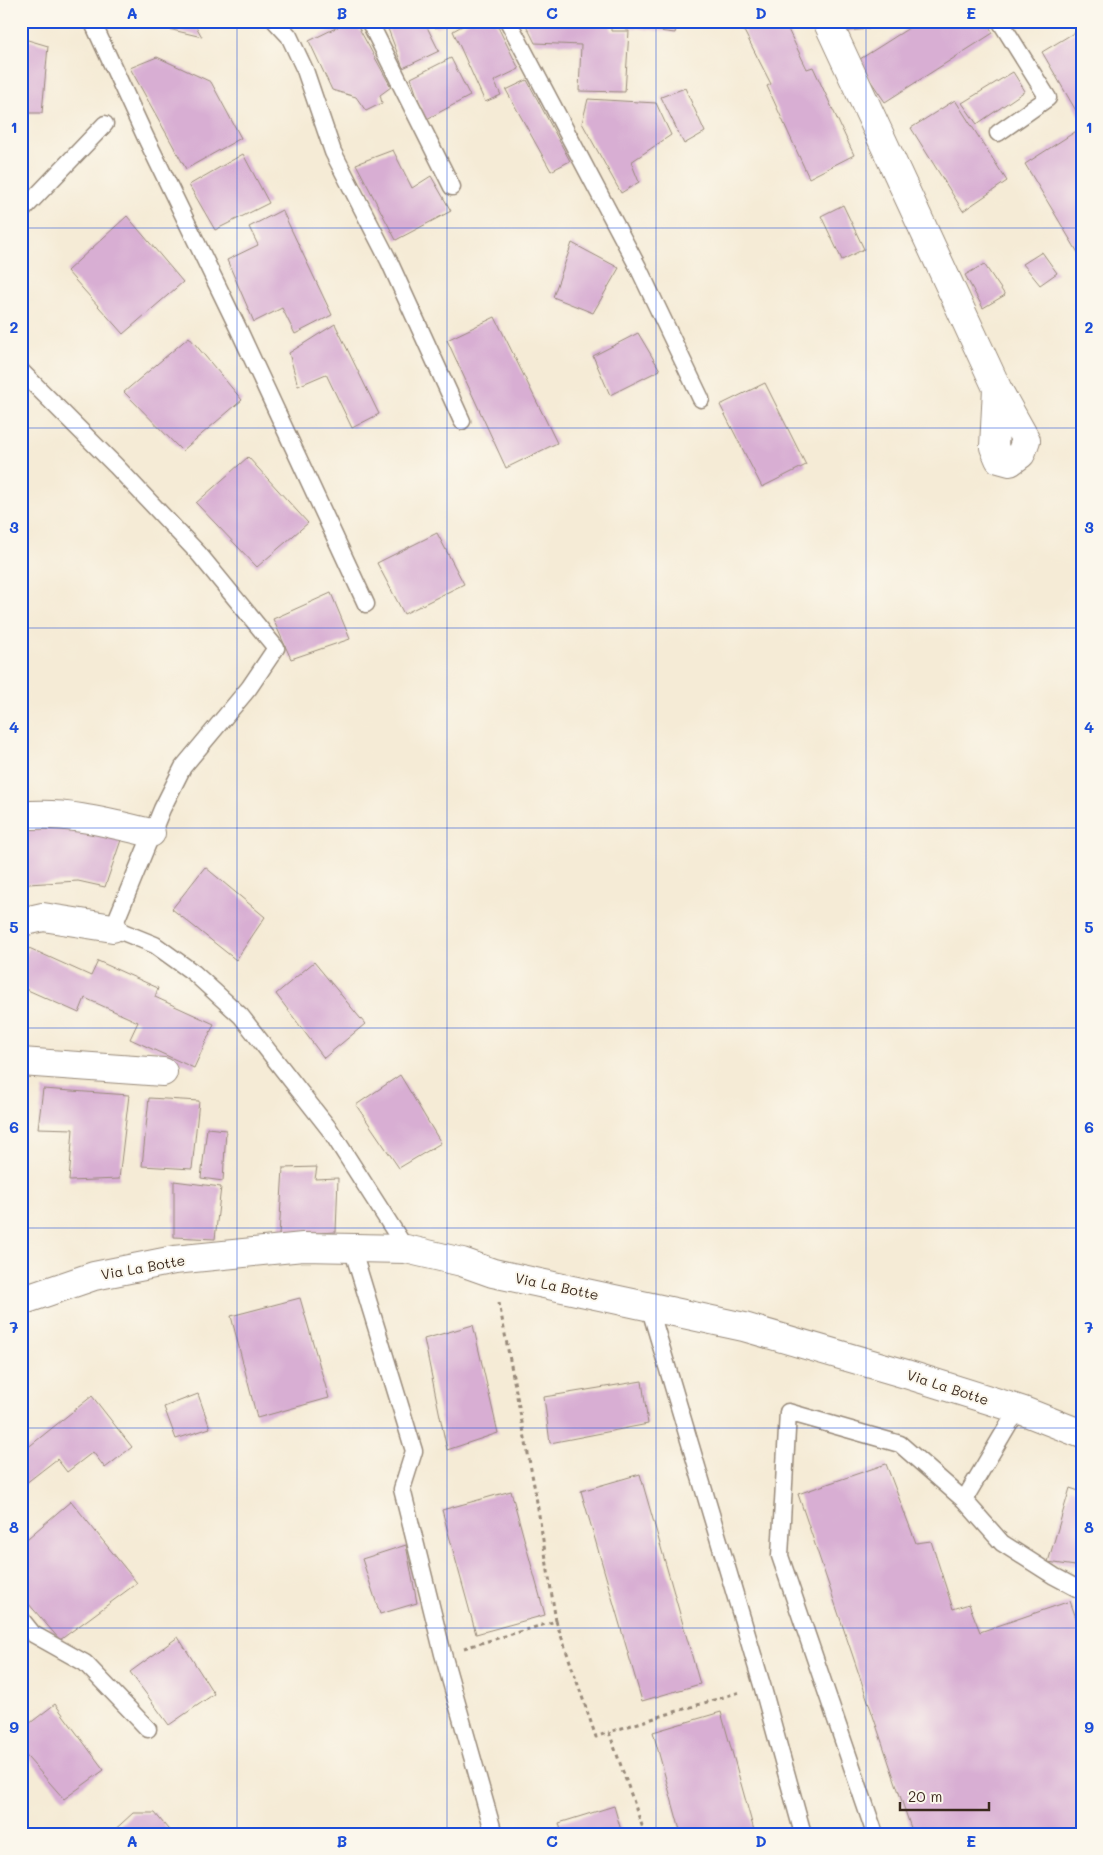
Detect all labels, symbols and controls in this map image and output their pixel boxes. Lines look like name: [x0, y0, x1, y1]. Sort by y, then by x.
text: A: [126, 2, 138, 23]
text: B: [337, 2, 347, 23]
text: C: [546, 2, 558, 23]
text: D: [755, 2, 767, 23]
text: E: [966, 2, 976, 23]
text: 1: [10, 116, 18, 137]
text: 1: [1085, 116, 1093, 137]
text: 2: [10, 316, 19, 337]
text: 2: [1085, 316, 1094, 337]
text: 3: [9, 516, 19, 537]
text: 3: [1084, 516, 1094, 537]
text: 4: [9, 716, 19, 737]
text: 4: [1084, 716, 1094, 737]
text: 5: [9, 916, 19, 937]
text: 5: [1084, 916, 1094, 937]
text: 6: [9, 1116, 19, 1137]
text: 6: [1084, 1116, 1094, 1137]
street label: Via La Botte: [99, 1250, 187, 1284]
street label: Via La Botte: [513, 1268, 601, 1304]
text: 7: [10, 1316, 19, 1337]
text: 7: [1085, 1316, 1094, 1337]
street label: Via La Botte: [905, 1365, 991, 1409]
text: 8: [9, 1516, 19, 1537]
text: 8: [1084, 1516, 1094, 1537]
text: 9: [9, 1716, 19, 1737]
text: 9: [1084, 1716, 1094, 1737]
scale bar: [900, 1780, 989, 1812]
text: 20 m: [908, 1786, 942, 1806]
text: A: [126, 1830, 138, 1851]
text: B: [337, 1830, 347, 1851]
text: C: [546, 1830, 558, 1851]
text: D: [755, 1830, 767, 1851]
text: E: [966, 1830, 976, 1851]

